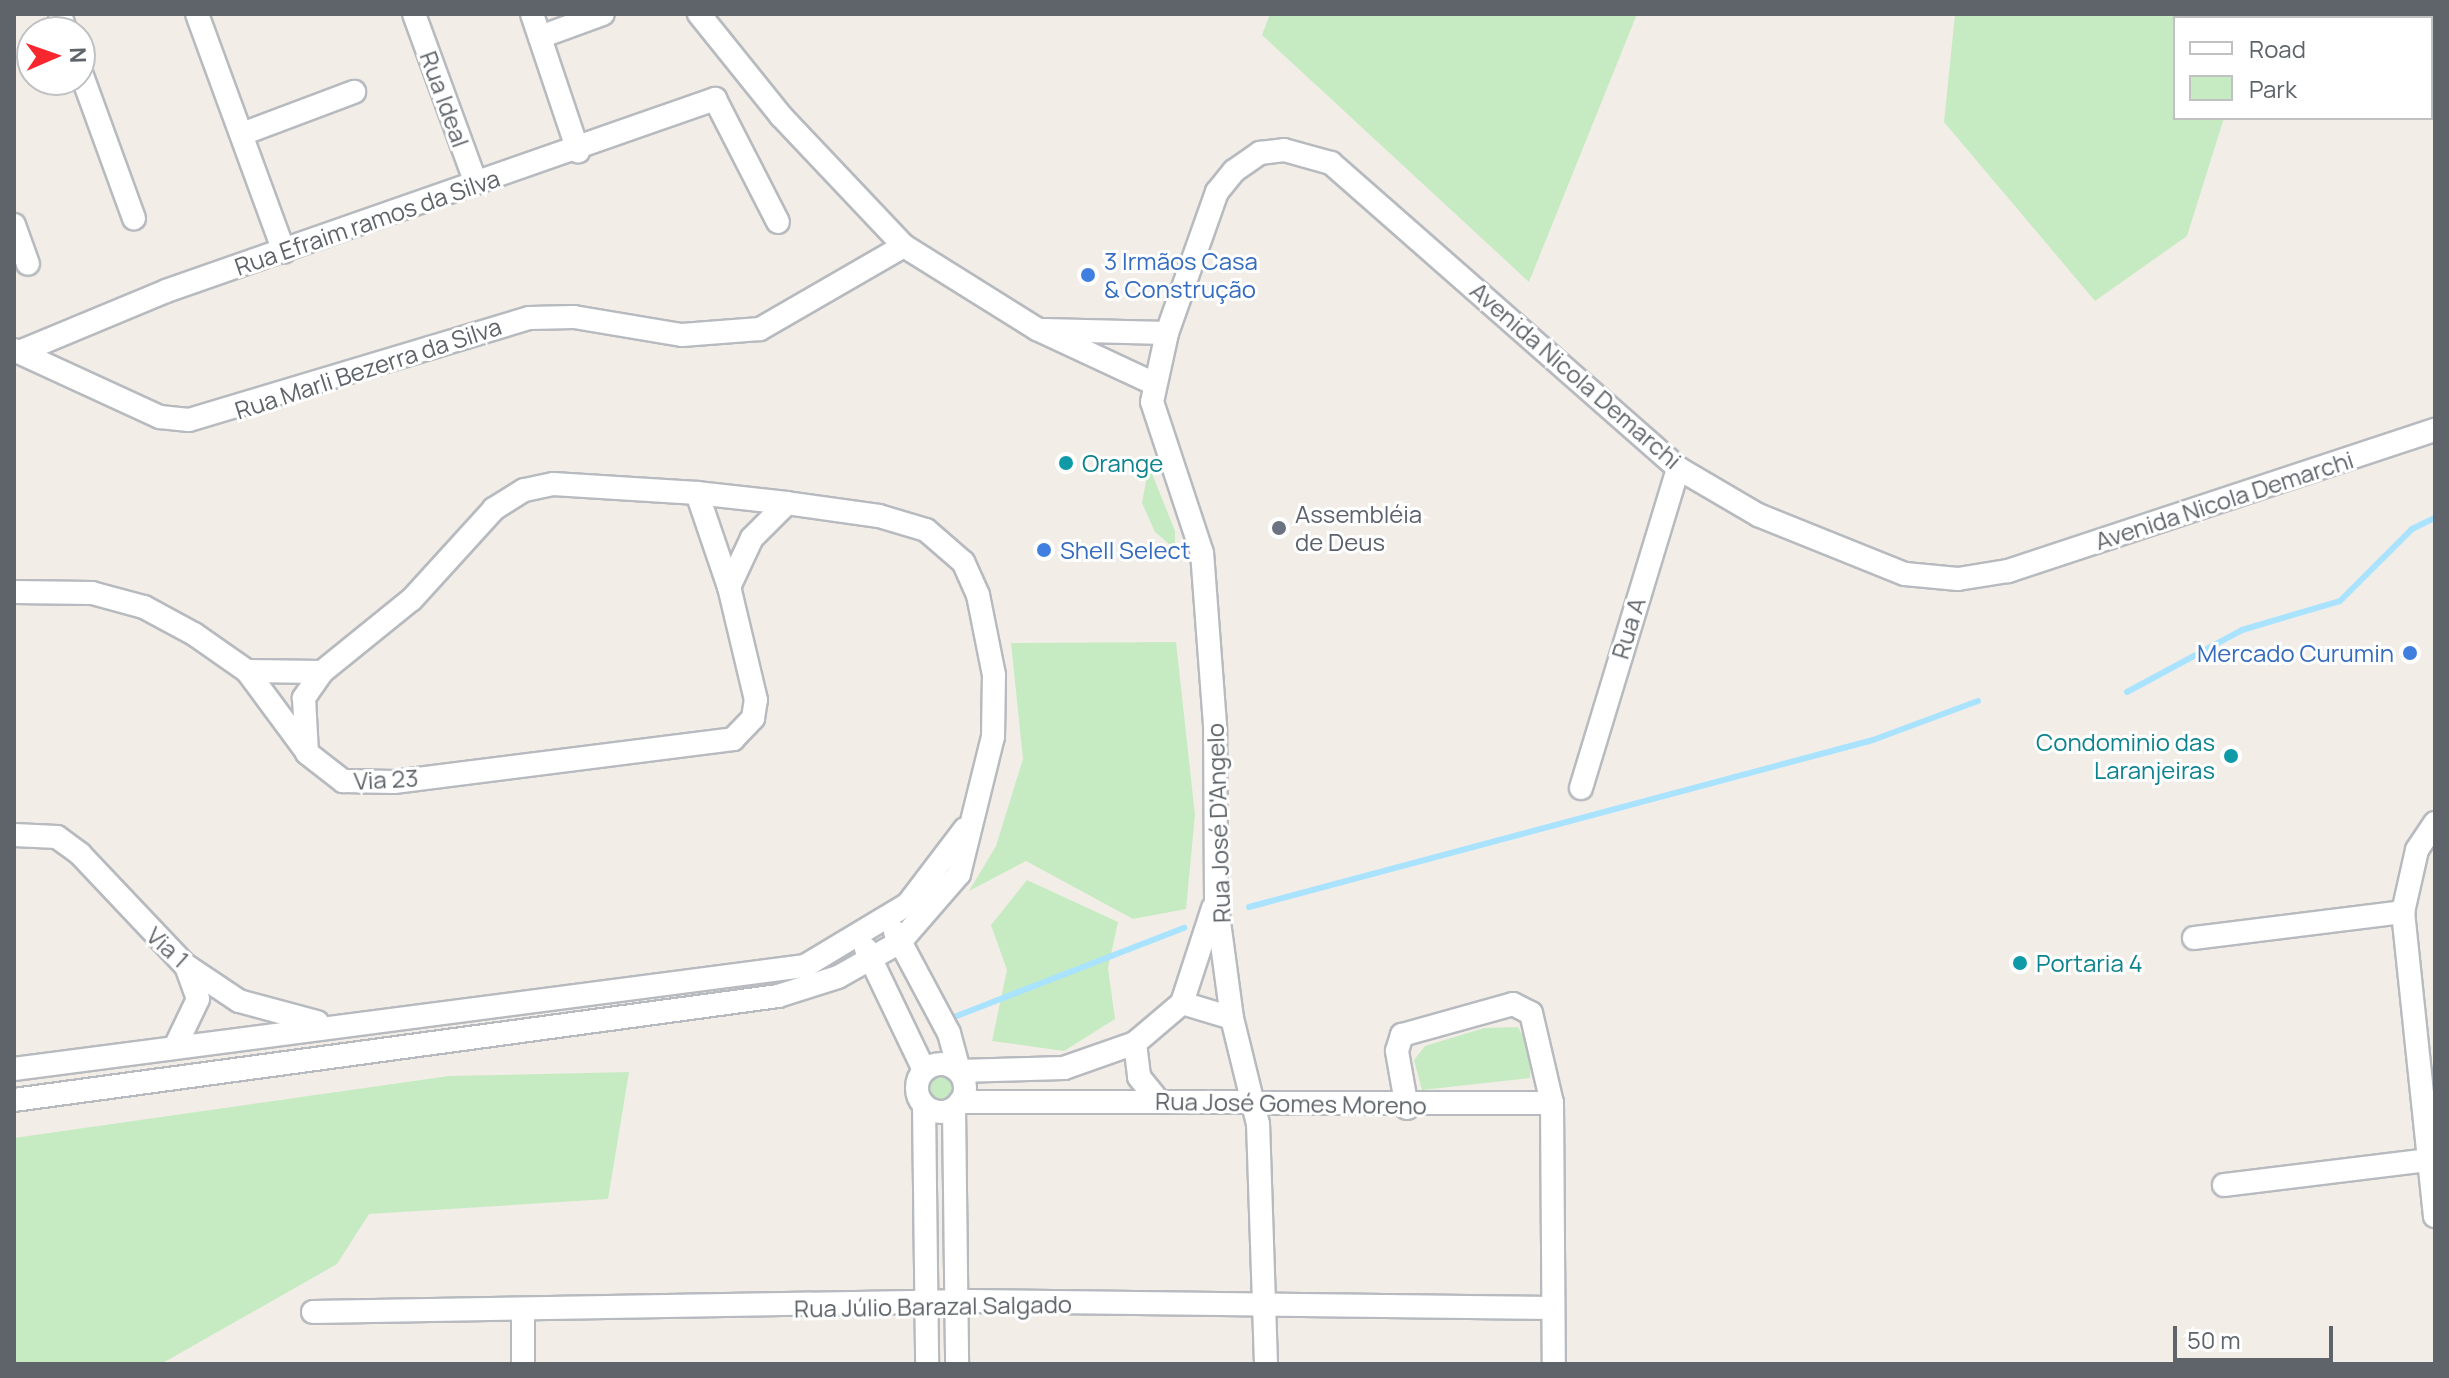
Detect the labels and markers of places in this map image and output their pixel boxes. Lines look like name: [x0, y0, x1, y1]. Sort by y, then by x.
place label: 3 Irmãos Casa & Construção: [1104, 247, 1258, 303]
marker: 3 Irmãos Casa & Construção: [1079, 266, 1097, 284]
place label: Orange: [1082, 449, 1163, 477]
marker: Orange: [1057, 454, 1075, 472]
place label: Assembléia de Deus: [1295, 500, 1422, 556]
marker: Assembléia de Deus: [1270, 519, 1288, 537]
place label: Shell Select: [1060, 536, 1190, 564]
marker: Shell Select: [1035, 541, 1053, 559]
place label: Mercado Curumin: [2197, 639, 2394, 667]
marker: Mercado Curumin: [2401, 644, 2419, 662]
place label: Condominio das Laranjeiras: [2036, 728, 2215, 784]
marker: Condominio das Laranjeiras: [2222, 747, 2240, 765]
place label: Portaria 4: [2036, 949, 2143, 977]
marker: Portaria 4: [2011, 954, 2029, 972]

